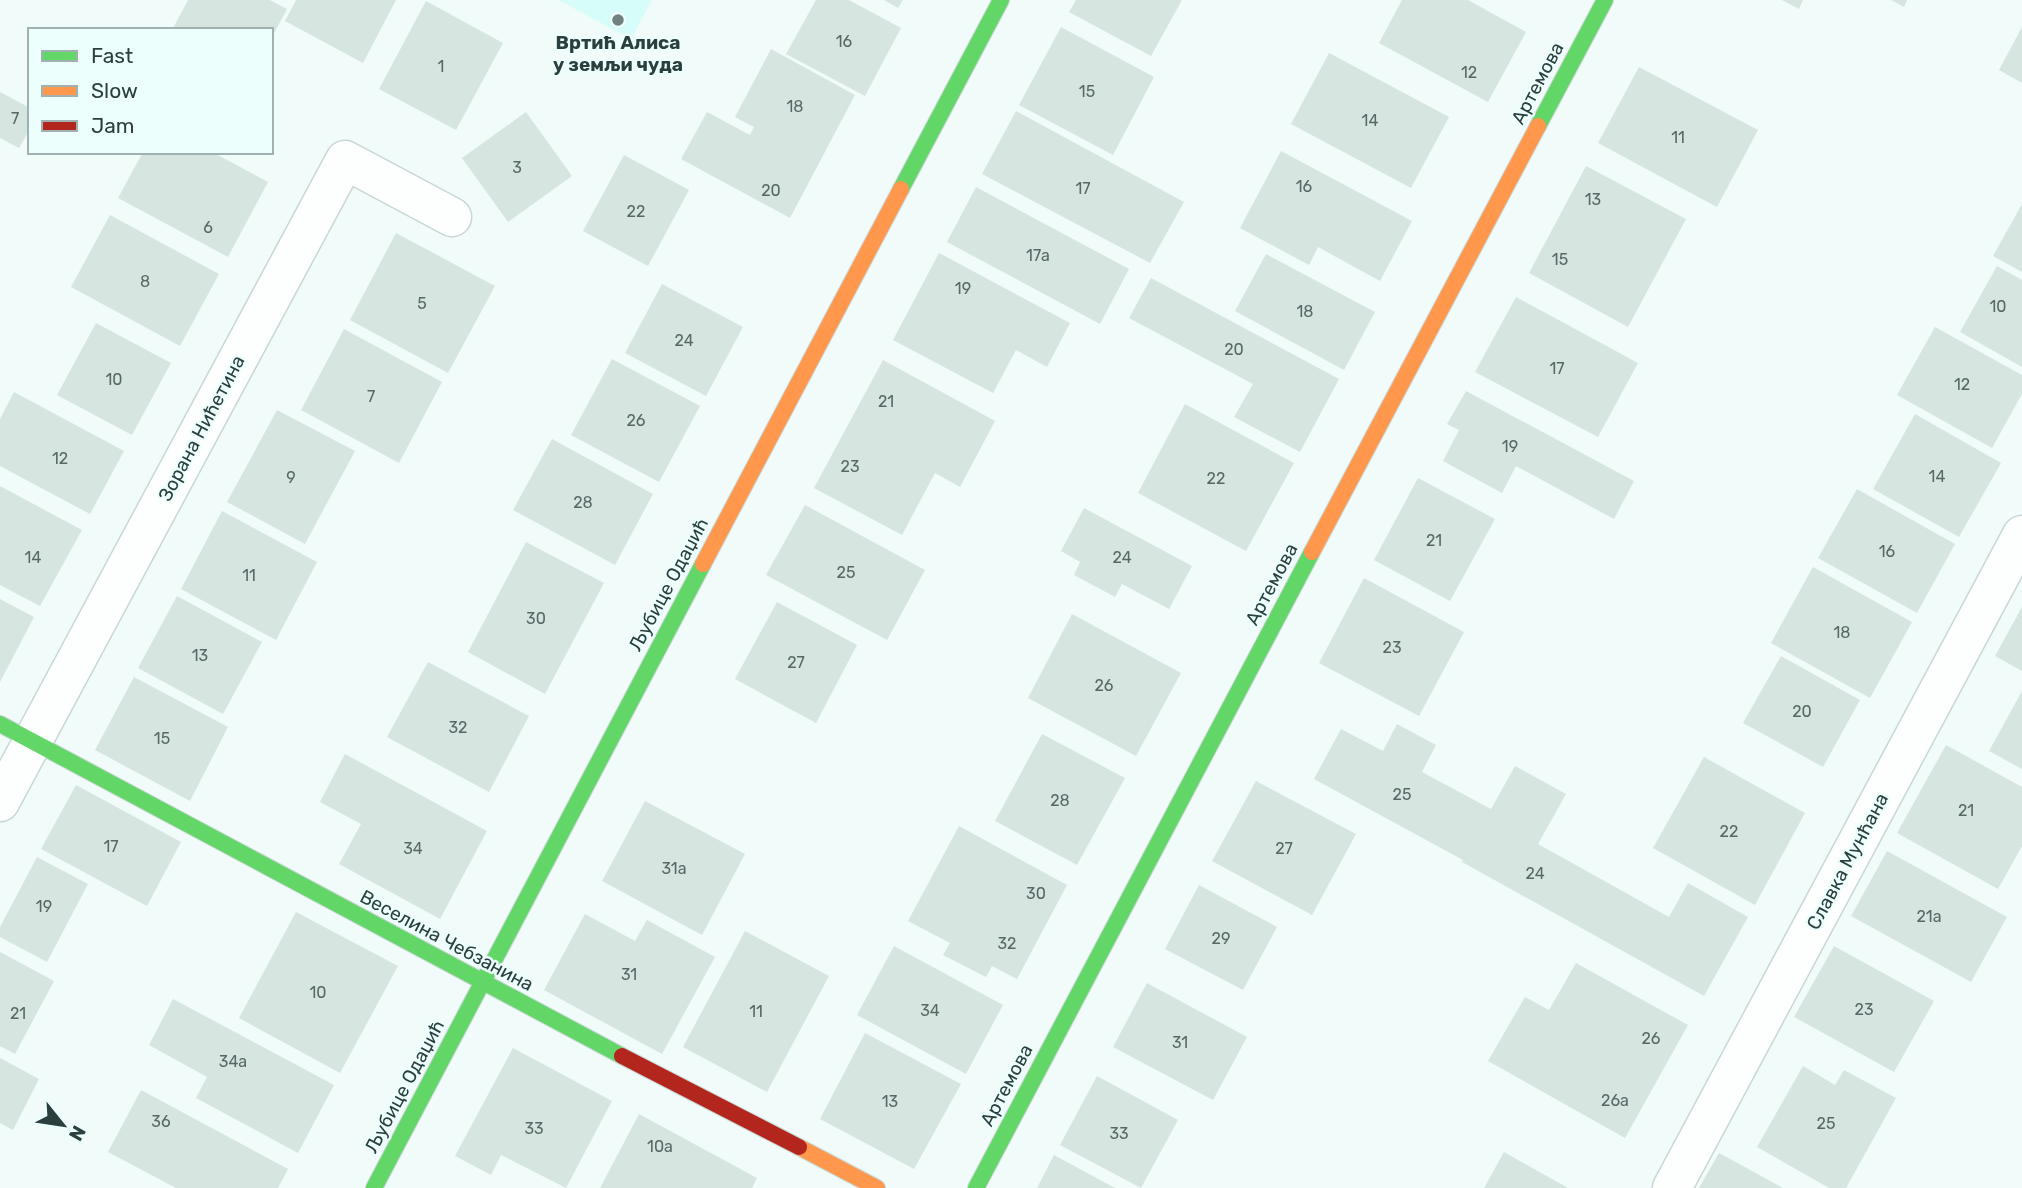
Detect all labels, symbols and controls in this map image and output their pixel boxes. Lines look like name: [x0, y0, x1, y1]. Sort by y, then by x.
marker: Вртић Алиса у земљи чуда: [610, 12, 626, 28]
legend: [28, 28, 273, 154]
place label: Вртић Алиса у земљи чуда: [553, 31, 683, 76]
house number: 16: [836, 32, 853, 51]
street label: Артемова: [1506, 38, 1569, 128]
text: Fast: [91, 43, 133, 68]
house number: 1: [438, 57, 444, 76]
house number: 12: [1461, 63, 1477, 82]
text: Slow: [91, 78, 138, 103]
house number: 15: [1079, 82, 1095, 101]
house number: 18: [786, 97, 804, 116]
house number: 7: [11, 109, 19, 128]
house number: 14: [1362, 111, 1378, 130]
text: Jam: [91, 113, 135, 138]
house number: 11: [1671, 128, 1685, 147]
house number: 3: [512, 158, 522, 177]
house number: 16: [1296, 177, 1313, 196]
house number: 17: [1075, 179, 1091, 198]
house number: 20: [761, 181, 781, 200]
house number: 13: [1585, 190, 1601, 209]
house number: 22: [627, 202, 645, 221]
house number: 6: [203, 218, 213, 237]
house number: 17a: [1026, 246, 1050, 265]
house number: 15: [1552, 250, 1568, 269]
house number: 8: [140, 272, 150, 291]
house number: 19: [955, 279, 971, 298]
house number: 5: [417, 294, 427, 313]
house number: 10: [1989, 297, 2007, 316]
house number: 18: [1296, 302, 1314, 321]
house number: 24: [674, 331, 694, 350]
house number: 20: [1224, 340, 1244, 359]
street label: Зорана Нићетина: [153, 351, 250, 505]
house number: 17: [1549, 359, 1565, 378]
house number: 10: [105, 370, 123, 389]
house number: 12: [1954, 375, 1970, 394]
house number: 7: [367, 387, 375, 406]
house number: 21: [878, 392, 894, 411]
house number: 26: [626, 411, 646, 430]
house number: 19: [1502, 437, 1518, 456]
house number: 12: [52, 449, 68, 468]
house number: 23: [840, 457, 860, 476]
house number: 14: [1929, 467, 1945, 486]
house number: 9: [286, 468, 296, 487]
house number: 22: [1207, 469, 1225, 488]
house number: 28: [573, 493, 593, 512]
street label: Љубице Одаџић: [624, 514, 713, 655]
house number: 21: [1426, 531, 1442, 550]
street label: Артемова: [1240, 539, 1303, 629]
house number: 16: [1879, 542, 1896, 561]
house number: 14: [25, 548, 41, 567]
house number: 24: [1112, 548, 1132, 567]
house number: 25: [837, 563, 855, 582]
house number: 11: [242, 566, 256, 585]
house number: 30: [526, 609, 546, 628]
house number: 18: [1833, 623, 1851, 642]
house number: 23: [1382, 638, 1402, 657]
house number: 13: [192, 646, 208, 665]
house number: 27: [787, 653, 805, 672]
house number: 26: [1094, 676, 1114, 695]
house number: 20: [1792, 702, 1812, 721]
house number: 32: [448, 718, 468, 737]
house number: 15: [154, 729, 170, 748]
house number: 25: [1393, 785, 1411, 804]
street label: Славка Мунћана: [1802, 789, 1893, 934]
house number: 28: [1050, 791, 1070, 810]
house number: 21: [1958, 801, 1974, 820]
house number: 22: [1720, 822, 1738, 841]
house number: 17: [103, 837, 119, 856]
house number: 34: [403, 839, 423, 858]
house number: 27: [1275, 839, 1293, 858]
house number: 31a: [661, 859, 687, 878]
house number: 24: [1525, 864, 1545, 883]
house number: 30: [1026, 884, 1046, 903]
street label: Веселина Чебзанина: [356, 885, 537, 996]
house number: 19: [36, 897, 52, 916]
house number: 21a: [1916, 907, 1942, 926]
house number: 29: [1212, 929, 1230, 948]
house number: 32: [997, 934, 1017, 953]
house number: 31: [621, 965, 637, 984]
house number: 10: [309, 983, 327, 1002]
house number: 23: [1854, 1000, 1874, 1019]
house number: 34: [920, 1001, 940, 1020]
house number: 11: [749, 1002, 763, 1021]
house number: 21: [10, 1004, 26, 1023]
street label: Љубице Одаџић: [360, 1016, 449, 1157]
house number: 26: [1641, 1029, 1661, 1048]
house number: 31: [1172, 1033, 1188, 1052]
street label: Артемова: [975, 1040, 1038, 1130]
house number: 34a: [219, 1052, 247, 1071]
north arrow: [28, 1090, 98, 1160]
house number: 26a: [1601, 1091, 1629, 1110]
house number: 13: [882, 1092, 898, 1111]
house number: 36: [151, 1112, 171, 1131]
house number: 25: [1817, 1114, 1835, 1133]
house number: 33: [524, 1119, 544, 1138]
text: N: [64, 1122, 91, 1145]
house number: 33: [1109, 1124, 1129, 1143]
house number: 10a: [647, 1137, 673, 1156]

